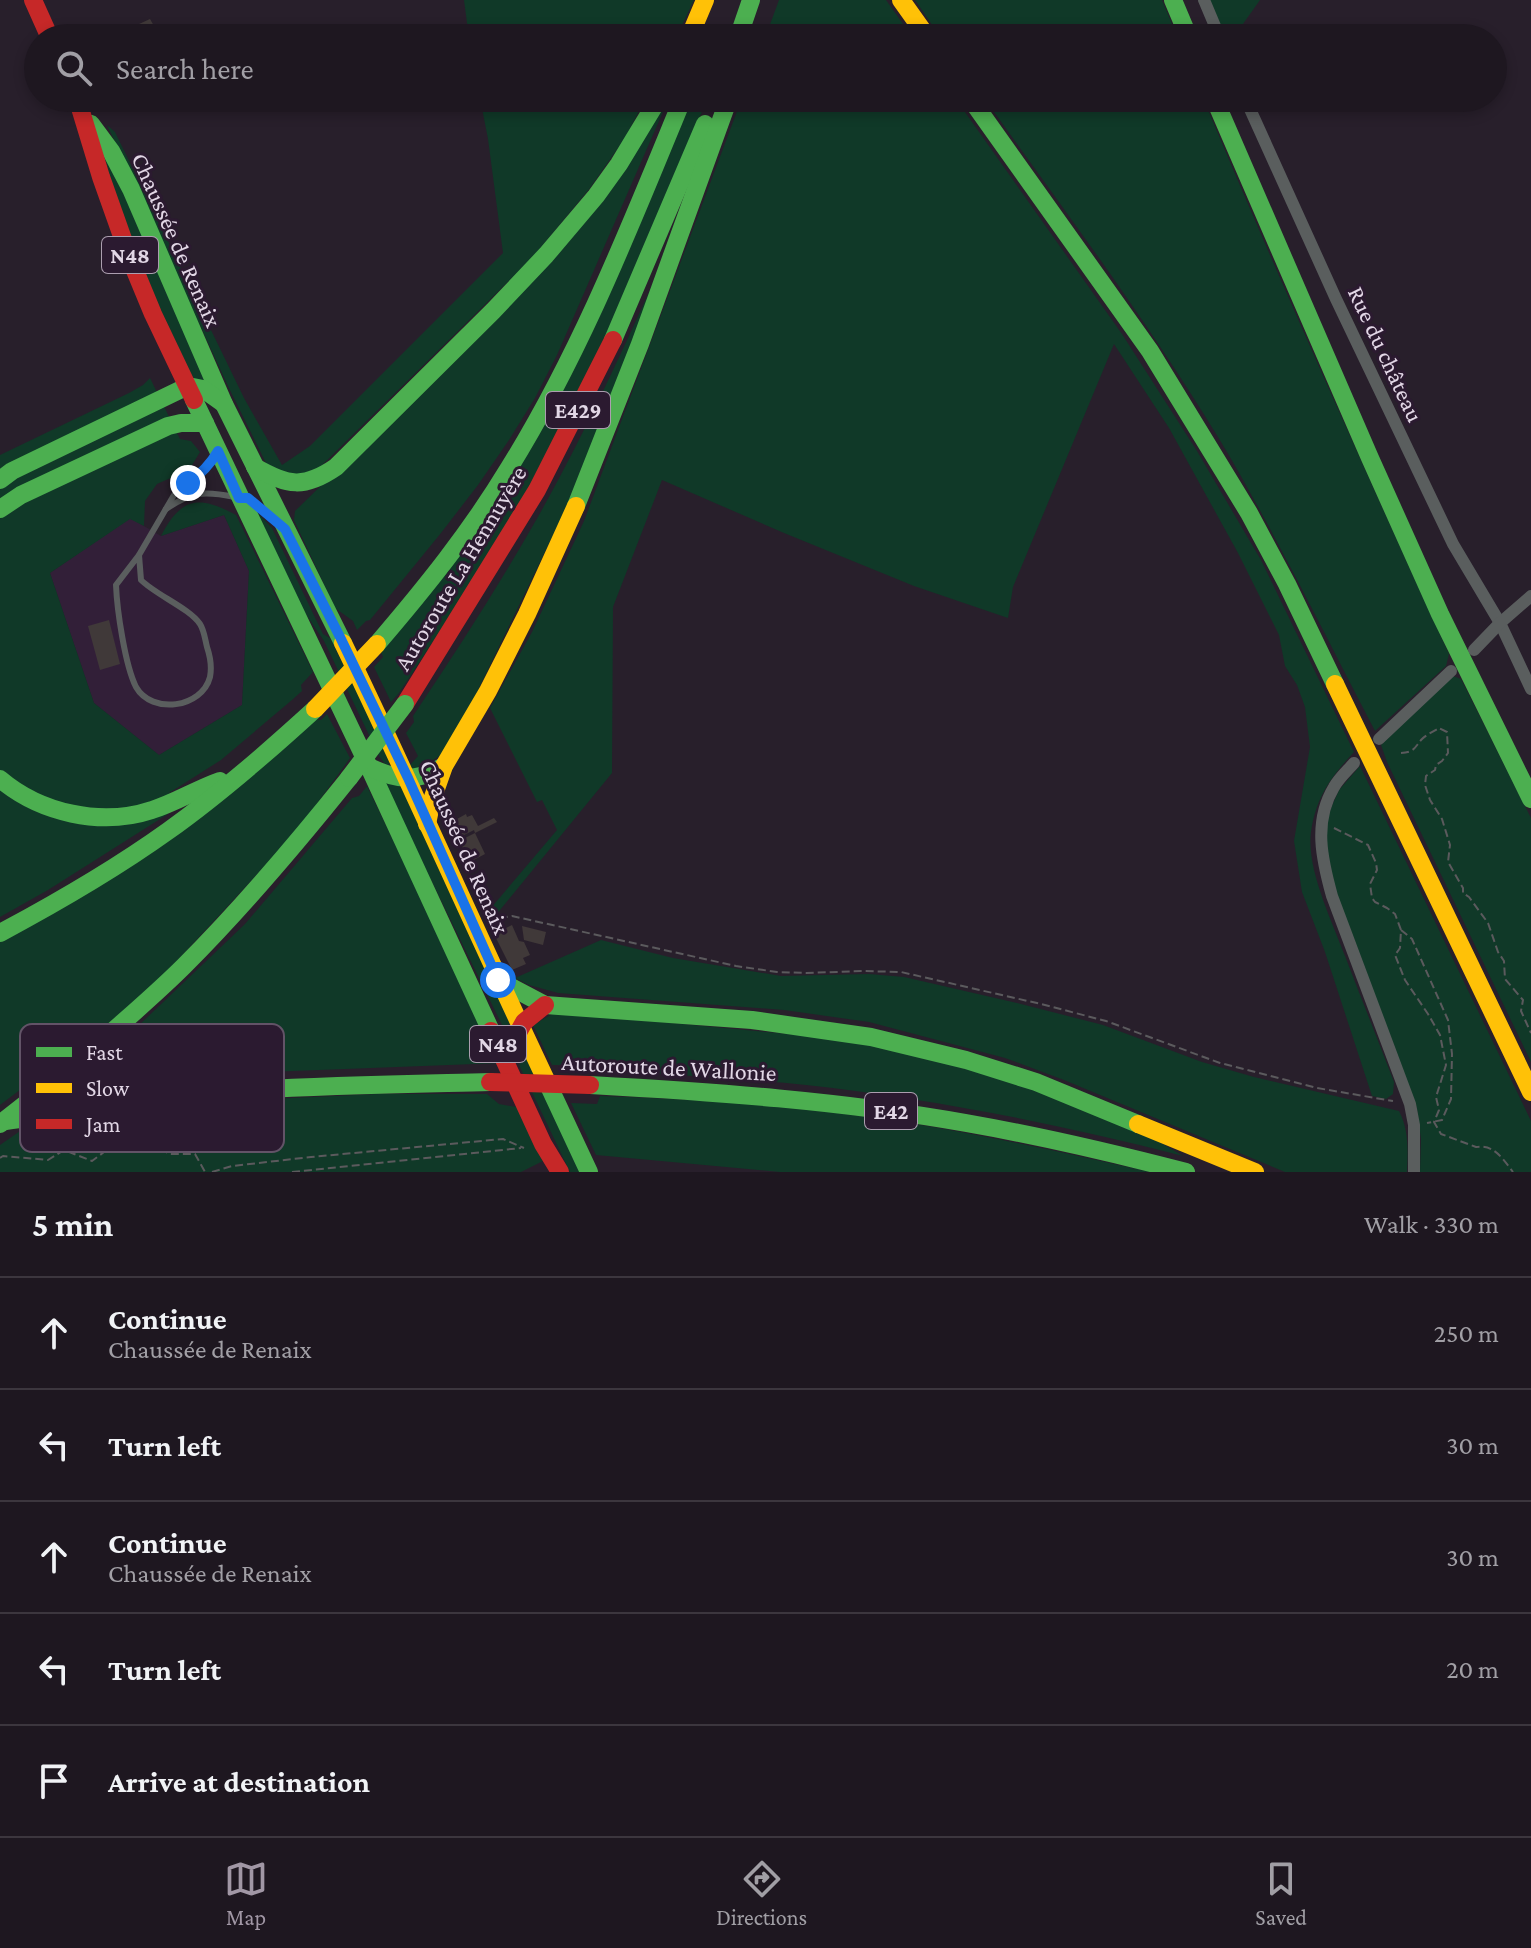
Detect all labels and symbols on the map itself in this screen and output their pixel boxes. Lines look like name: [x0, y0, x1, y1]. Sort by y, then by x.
street label: Chaussée de Renaix: [126, 149, 228, 331]
road number: N48: [102, 237, 158, 273]
street label: Rue du château: [1343, 282, 1429, 426]
road number: E429: [546, 392, 610, 428]
street label: Autoroute La Hennuyère: [388, 461, 532, 675]
route end: [170, 465, 206, 501]
street label: Chaussée de Renaix: [414, 756, 516, 938]
route start: [480, 962, 516, 998]
legend: [20, 1024, 284, 1152]
road number: N48: [470, 1026, 526, 1062]
text: Fast: [86, 1040, 123, 1065]
street label: Autoroute de Wallonie: [561, 1048, 777, 1086]
text: Slow: [86, 1076, 130, 1101]
road number: E42: [865, 1093, 917, 1129]
text: Jam: [84, 1112, 121, 1137]

